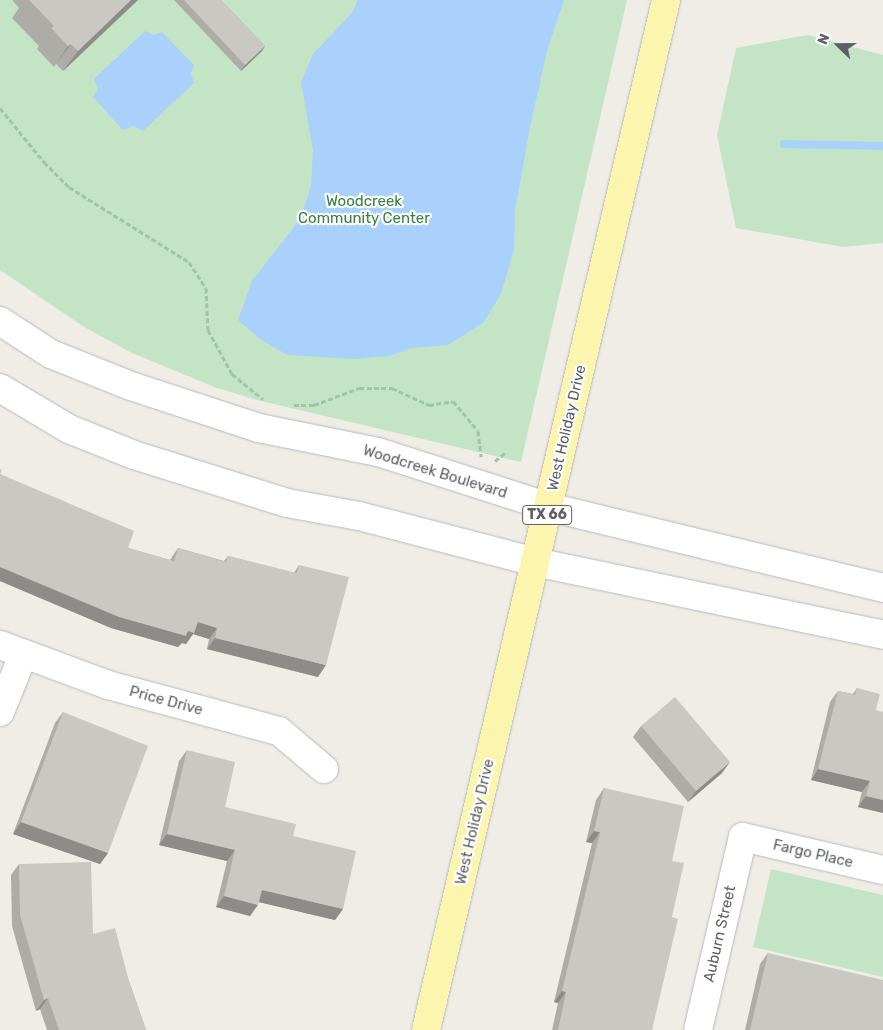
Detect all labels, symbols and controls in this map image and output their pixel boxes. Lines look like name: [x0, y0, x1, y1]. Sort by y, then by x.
north arrow: [813, 20, 863, 70]
text: N: [814, 31, 833, 47]
park label: Woodcreek Community Center: [298, 192, 430, 227]
street label: West Holiday Drive: [544, 363, 590, 493]
street label: Woodcreek Boulevard: [361, 441, 509, 503]
road number: TX 66: [522, 504, 572, 526]
street label: Price Drive: [127, 683, 205, 719]
street label: West Holiday Drive: [452, 757, 498, 887]
street label: Fargo Place: [771, 836, 855, 872]
street label: Auburn Street: [700, 884, 740, 984]

